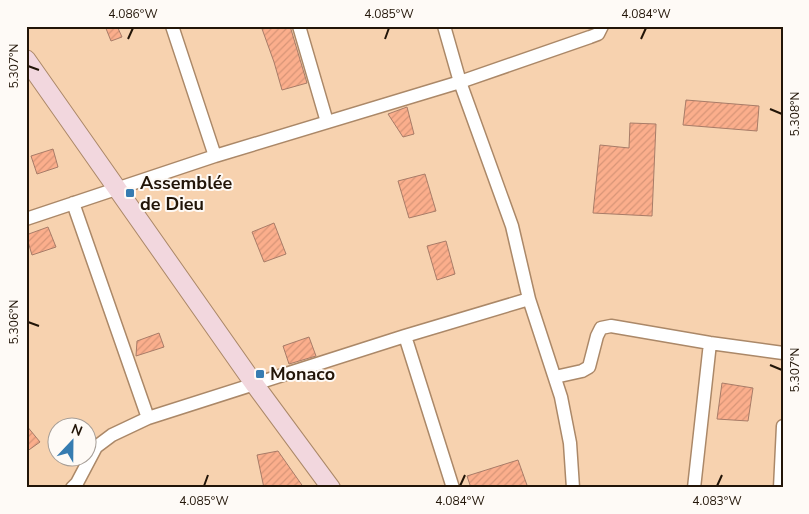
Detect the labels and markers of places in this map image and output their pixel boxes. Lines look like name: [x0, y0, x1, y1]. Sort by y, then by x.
place label: Assemblée de Dieu: [140, 171, 233, 216]
marker: Assemblée de Dieu: [124, 187, 136, 199]
place label: Monaco: [270, 362, 335, 386]
marker: Monaco: [254, 368, 266, 380]

